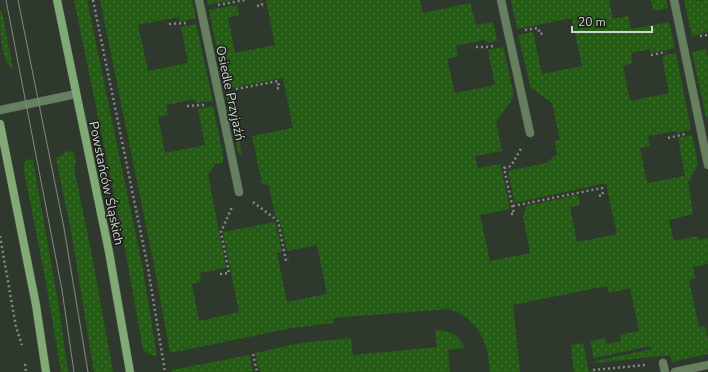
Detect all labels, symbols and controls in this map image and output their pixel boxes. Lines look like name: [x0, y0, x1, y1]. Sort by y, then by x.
scale bar: [572, 8, 652, 34]
text: 20 m: [578, 14, 606, 30]
street label: Osiedle Przyjaźń: [211, 44, 249, 142]
street label: Powstańców Śląskich: [84, 119, 129, 247]

